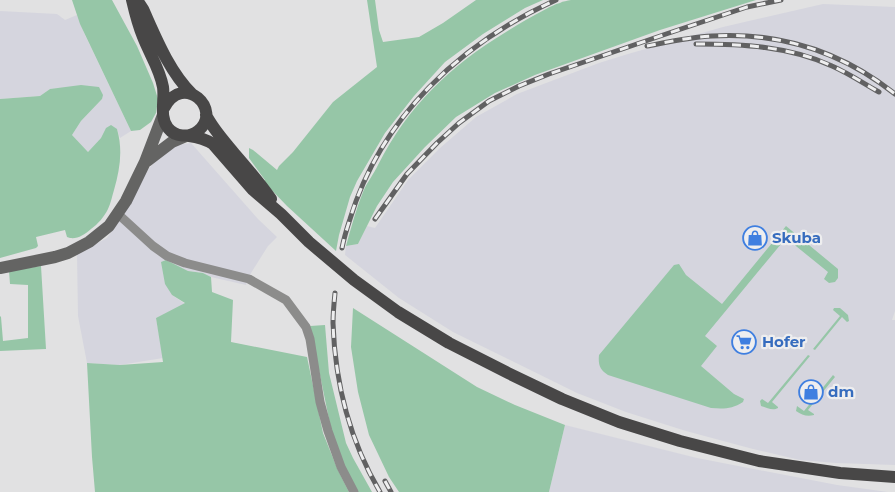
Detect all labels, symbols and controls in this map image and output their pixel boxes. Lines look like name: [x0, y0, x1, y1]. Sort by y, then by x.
shop icon: Skuba: [742, 225, 768, 251]
place label: Skuba: [772, 228, 821, 247]
supermarket icon: Hofer: [731, 329, 757, 355]
place label: Hofer: [762, 332, 806, 351]
shop icon: dm: [798, 379, 824, 405]
place label: dm: [828, 382, 854, 401]

